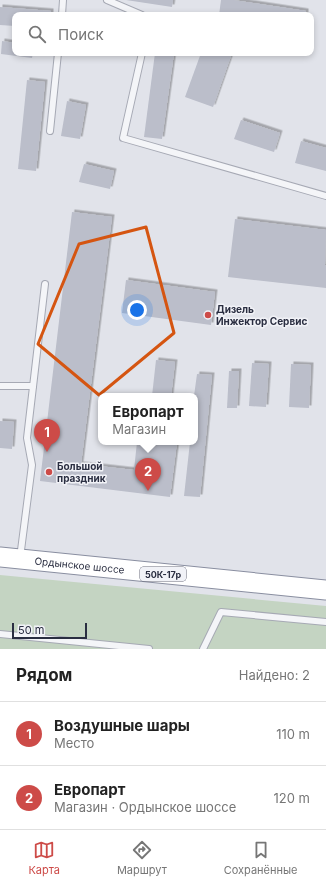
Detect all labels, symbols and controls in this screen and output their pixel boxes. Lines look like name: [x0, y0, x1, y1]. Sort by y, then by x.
search box: [12, 12, 314, 56]
icon: search: [26, 23, 48, 45]
text: Поиск: [58, 25, 104, 44]
your location: [127, 300, 147, 320]
place label: Дизель Инжектор Сервис: [216, 303, 307, 327]
marker: Дизель Инжектор Сервис: [203, 310, 213, 320]
popup: [98, 393, 198, 445]
text: Европарт: [112, 402, 184, 421]
pin: 1: [34, 419, 60, 452]
text: Магазин: [112, 421, 166, 437]
pin: 2: [135, 458, 161, 491]
place label: Большой праздник: [57, 460, 106, 484]
marker: Большой праздник: [44, 467, 54, 477]
street label: Ордынское шоссе: [34, 555, 125, 576]
road number: 50К-17р: [140, 567, 186, 581]
scale bar: [12, 621, 87, 640]
text: 50 m: [18, 623, 44, 637]
text: Рядом: [16, 665, 72, 685]
text: Найдено: 2: [239, 667, 310, 683]
text: Воздушные шары: [54, 716, 190, 735]
text: 1: [26, 726, 32, 742]
text: 110 m: [276, 726, 310, 742]
text: Место: [54, 735, 94, 751]
text: Европарт: [54, 780, 125, 799]
text: 2: [25, 790, 33, 806]
text: 120 m: [274, 790, 310, 806]
text: Магазин · Ордынское шоссе: [54, 799, 236, 815]
tab: Карта: [28, 839, 60, 877]
tab: Маршрут: [117, 839, 167, 877]
tab: Сохранённые: [224, 839, 298, 877]

